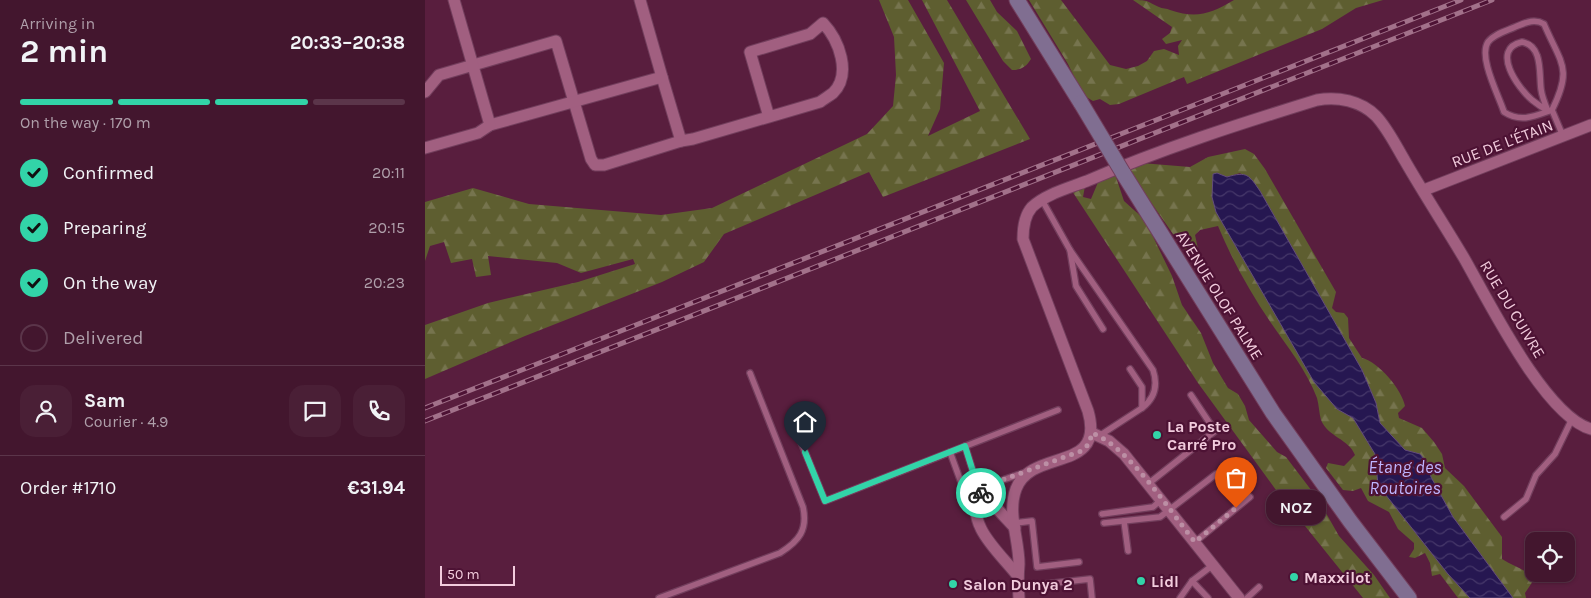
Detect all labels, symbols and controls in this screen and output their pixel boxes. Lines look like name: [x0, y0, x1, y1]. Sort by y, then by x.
text: Arriving in: [20, 14, 95, 33]
text: 20:33–20:38: [290, 32, 405, 54]
text: 2 min: [20, 33, 108, 70]
text: On the way · 170 m: [20, 113, 151, 132]
street label: RUE DE L'ÉTAIN: [1449, 115, 1556, 172]
icon: check: [20, 159, 48, 187]
text: Confirmed: [63, 162, 154, 184]
text: 20:11: [372, 163, 405, 182]
icon: check: [20, 214, 48, 242]
text: Preparing: [63, 217, 146, 239]
text: 20:15: [368, 218, 405, 237]
street label: AVENUE OLOF PALME: [1172, 227, 1267, 363]
street label: RUE DU CUIVRE: [1476, 257, 1549, 361]
icon: check: [20, 269, 48, 297]
text: On the way: [63, 272, 157, 294]
text: 20:23: [364, 273, 405, 292]
text: Delivered: [63, 327, 143, 349]
button: person: [20, 385, 72, 437]
button: chat: [289, 385, 341, 437]
button: phone: [353, 385, 405, 437]
text: Sam: [84, 390, 125, 412]
pin: [784, 401, 826, 452]
icon: home: [791, 408, 819, 436]
text: Courier · 4.9: [84, 412, 168, 431]
place label: La Poste Carré Pro: [1167, 417, 1236, 454]
marker: La Poste Carré Pro: [1151, 429, 1163, 441]
water label: Étang des Routoires: [1368, 456, 1442, 499]
pin: [1215, 457, 1257, 508]
icon: bag: [1222, 464, 1250, 492]
courier: [956, 468, 1006, 518]
text: Order #1710: [20, 477, 116, 499]
text: €31.94: [347, 477, 405, 499]
icon: bike: [967, 479, 995, 507]
callout: NOZ: [1266, 490, 1326, 526]
text: NOZ: [1280, 498, 1312, 517]
map controls: [1525, 532, 1575, 582]
button: locate: [1525, 532, 1575, 582]
scale bar: [440, 563, 515, 586]
text: 50 m: [447, 566, 480, 583]
place label: Maxxilot: [1304, 568, 1371, 587]
marker: Maxxilot: [1288, 571, 1300, 583]
place label: Lidl: [1151, 572, 1179, 591]
place label: Salon Dunya 2: [963, 575, 1073, 594]
marker: Lidl: [1135, 575, 1147, 587]
marker: Salon Dunya 2: [947, 578, 959, 590]

